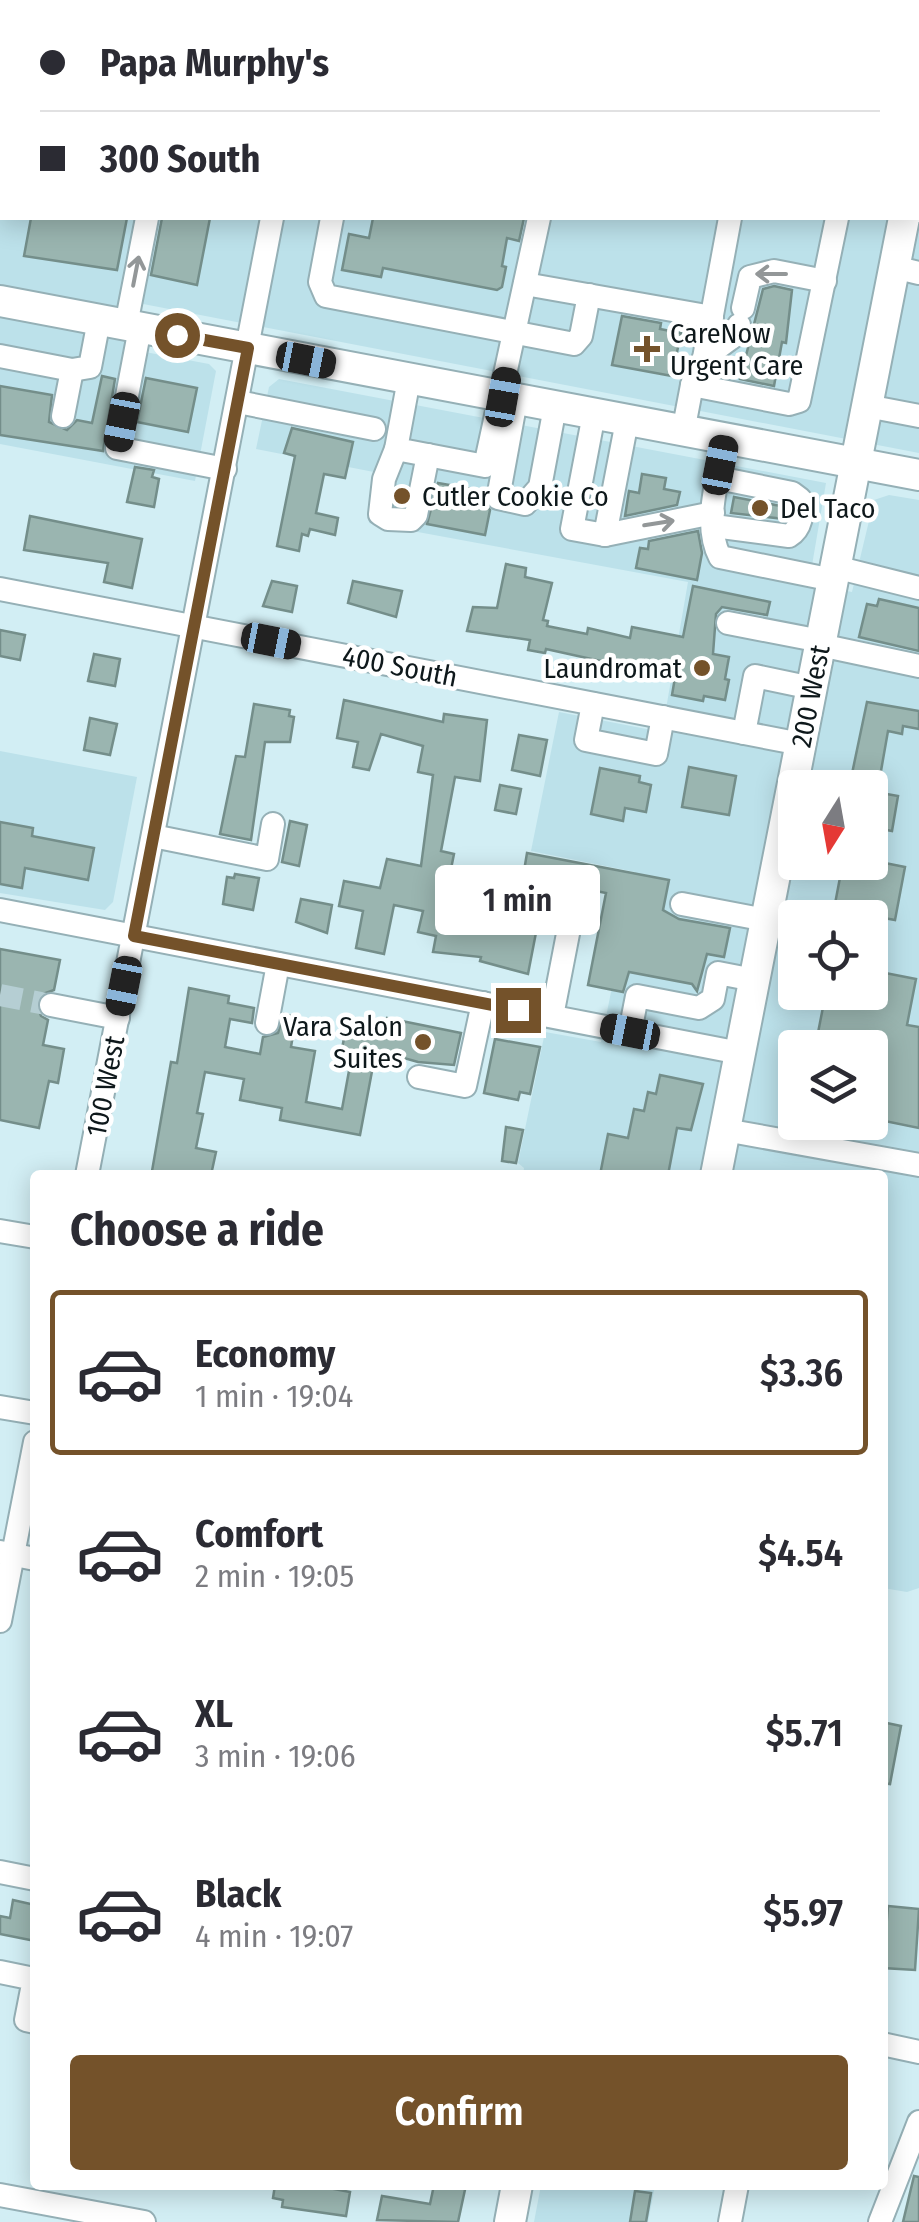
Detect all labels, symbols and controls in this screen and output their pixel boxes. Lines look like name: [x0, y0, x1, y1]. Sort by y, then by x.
text: Papa Murphy's: [100, 40, 329, 86]
text: 300 South: [100, 136, 260, 182]
one-way arrow: [127, 255, 146, 288]
one-way arrow: [755, 264, 788, 284]
route start: [155, 313, 200, 358]
place label: CareNow Urgent Care: [670, 317, 803, 382]
marker: CareNow Urgent Care: [634, 336, 660, 362]
car: [274, 340, 338, 380]
car: [483, 365, 523, 429]
car: [102, 390, 142, 454]
car: [700, 433, 740, 497]
place label: Cutler Cookie Co: [422, 480, 609, 513]
marker: Cutler Cookie Co: [391, 485, 413, 507]
place label: Del Taco: [780, 492, 876, 525]
marker: Del Taco: [749, 497, 771, 519]
one-way arrow: [642, 514, 675, 532]
car: [239, 621, 303, 661]
street label: 400 South: [340, 639, 460, 694]
street label: 200 West: [784, 641, 837, 750]
place label: Laundromat: [544, 652, 683, 685]
marker: Laundromat: [691, 657, 713, 679]
north arrow: [778, 770, 888, 880]
map controls: [778, 770, 888, 1140]
callout: 1 min: [436, 865, 600, 935]
text: 1 min: [483, 881, 552, 919]
button: locate: [778, 900, 888, 1010]
car: [104, 954, 144, 1018]
route end: [496, 988, 541, 1033]
place label: Vara Salon Suites: [283, 1010, 403, 1075]
car: [598, 1012, 662, 1052]
button: layers: [778, 1030, 888, 1140]
marker: Vara Salon Suites: [412, 1031, 434, 1053]
street label: 100 West: [80, 1032, 132, 1139]
text: Choose a ride: [70, 1203, 324, 1257]
icon: car: [75, 1328, 165, 1418]
text: Economy: [195, 1331, 335, 1377]
text: $3.36: [760, 1350, 843, 1396]
text: 1 min · 19:04: [195, 1377, 353, 1415]
icon: car: [75, 1508, 165, 1598]
text: Comfort: [195, 1511, 323, 1557]
text: $4.54: [758, 1530, 843, 1576]
text: 2 min · 19:05: [195, 1557, 354, 1595]
icon: car: [75, 1688, 165, 1778]
text: XL: [195, 1691, 233, 1737]
text: $5.71: [766, 1710, 843, 1756]
text: 3 min · 19:06: [195, 1737, 356, 1775]
icon: car: [75, 1868, 165, 1958]
text: Black: [195, 1871, 281, 1917]
text: $5.97: [763, 1890, 843, 1936]
text: 4 min · 19:07: [195, 1917, 353, 1955]
button: Confirm: [70, 2055, 848, 2170]

